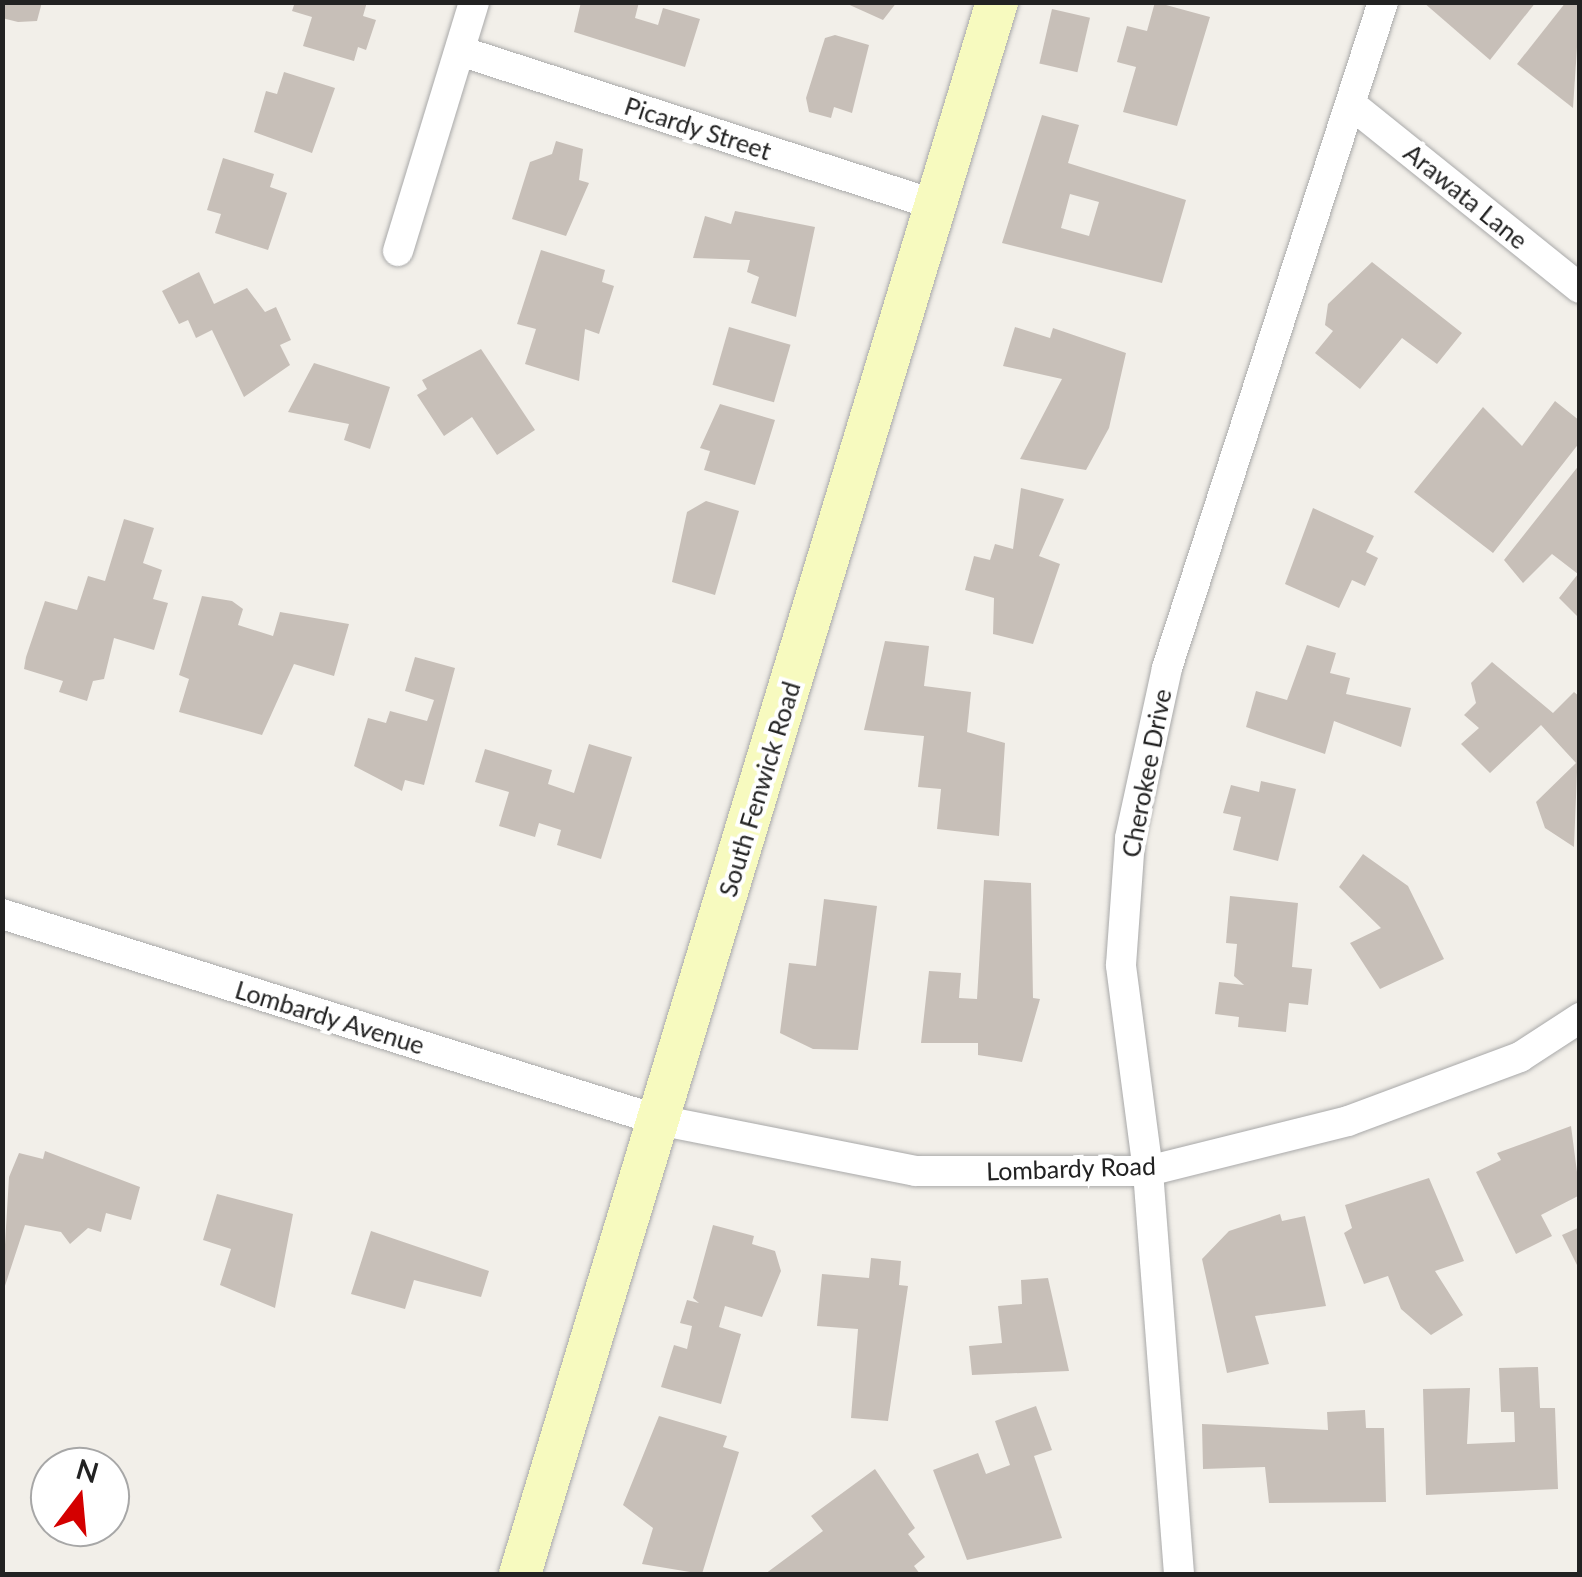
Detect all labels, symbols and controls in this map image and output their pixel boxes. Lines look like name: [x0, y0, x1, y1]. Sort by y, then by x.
street label: Picardy Street: [621, 90, 775, 166]
street label: Arawata Lane: [1398, 137, 1534, 255]
street label: South Fenwick Road: [712, 678, 806, 900]
street label: Cherokee Drive: [1115, 686, 1177, 860]
street label: Lombardy Avenue: [231, 974, 429, 1060]
street label: Lombardy Road: [985, 1150, 1157, 1186]
north arrow: [30, 1447, 130, 1547]
text: N: [73, 1451, 103, 1489]

